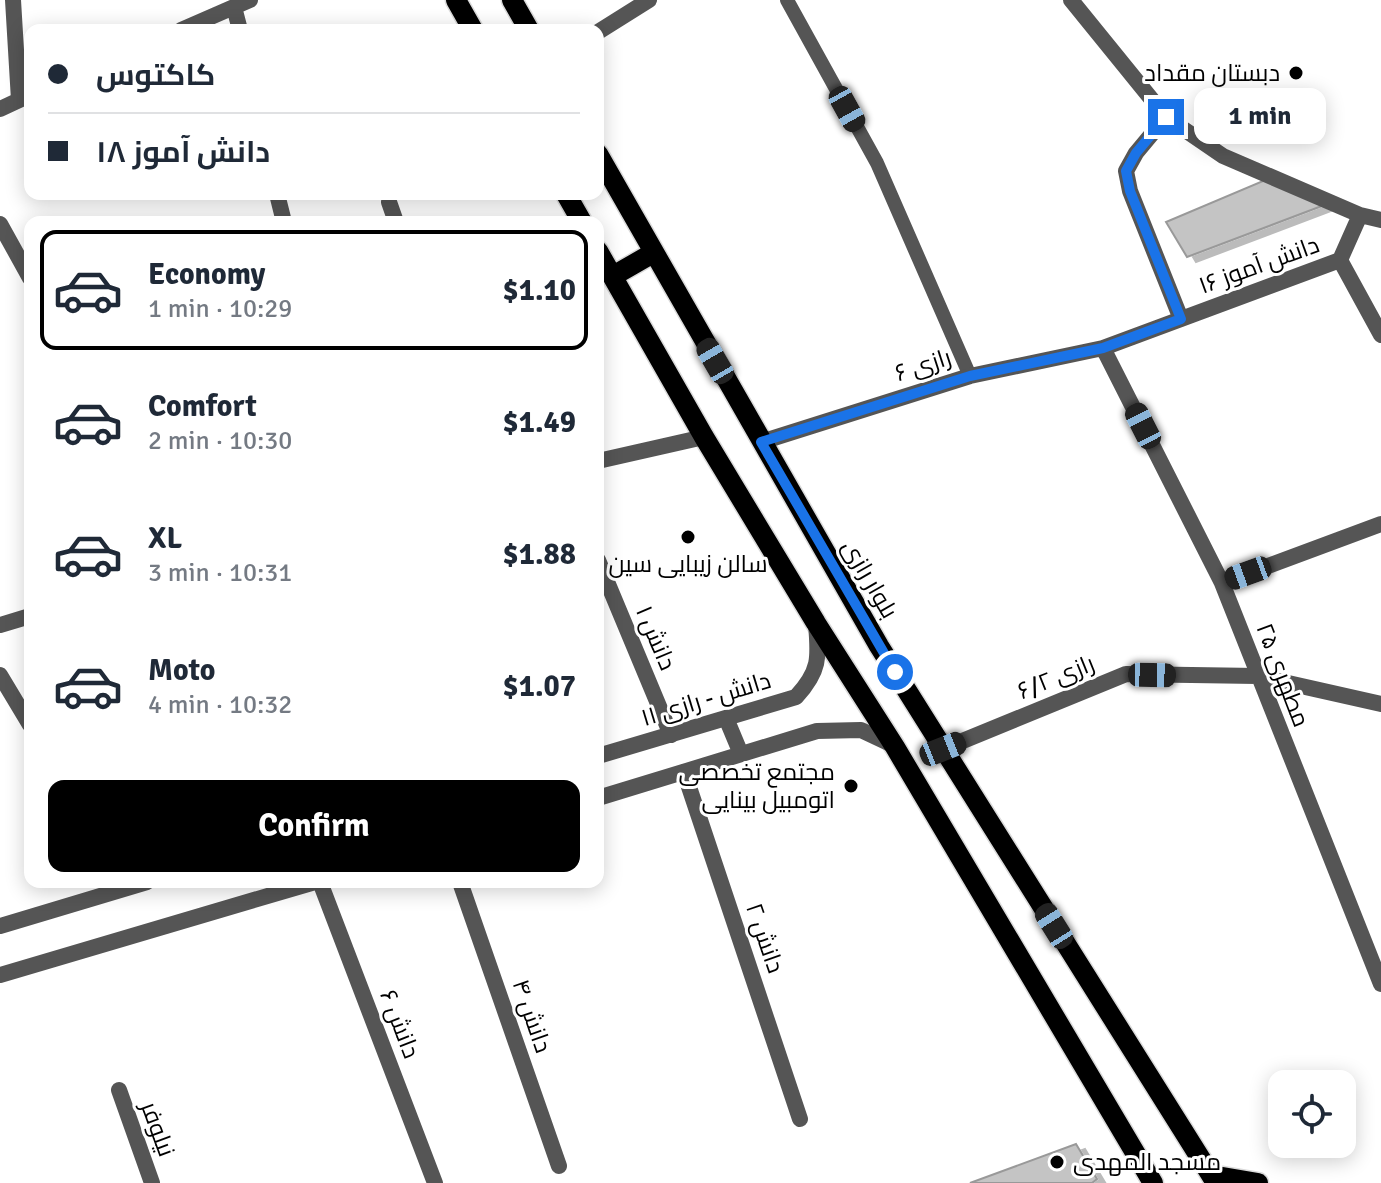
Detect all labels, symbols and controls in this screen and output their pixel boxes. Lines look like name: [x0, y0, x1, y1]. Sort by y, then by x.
text: کاکتوس: [96, 57, 215, 94]
place label: دبستان مقداد: [1144, 58, 1280, 88]
marker: دبستان مقداد: [1287, 64, 1305, 82]
car: [825, 82, 869, 136]
callout: 1 min: [1194, 89, 1326, 145]
route end: [1148, 99, 1184, 135]
text: 1 min: [1229, 100, 1291, 132]
text: دانش آموز ۱۸: [96, 134, 270, 171]
street label: دانش آموز ۱۶: [1195, 229, 1323, 301]
icon: car: [52, 254, 124, 326]
text: Economy: [148, 256, 265, 293]
text: $1.10: [503, 272, 576, 309]
text: 1 min · 10:29: [148, 293, 292, 325]
car: [693, 334, 737, 388]
street label: رازی ۶: [891, 342, 955, 388]
icon: car: [52, 386, 124, 458]
text: Comfort: [148, 388, 257, 425]
car: [1121, 399, 1165, 453]
text: $1.49: [503, 404, 576, 441]
text: 2 min · 10:30: [148, 425, 292, 457]
icon: car: [52, 518, 124, 590]
text: XL: [148, 520, 182, 557]
marker: سالن زیبایی سین: [679, 528, 697, 546]
street label: بلوار رازی: [835, 534, 905, 624]
text: $1.88: [503, 536, 576, 573]
place label: سالن زیبایی سین: [608, 549, 768, 579]
car: [1221, 554, 1275, 592]
text: 3 min · 10:31: [148, 557, 292, 589]
street label: دانش ۱: [629, 601, 683, 675]
street label: مطهری ۲۵: [1249, 619, 1317, 731]
street label: رازی ۶/۲: [1013, 648, 1099, 706]
icon: car: [52, 650, 124, 722]
text: Moto: [148, 652, 215, 689]
route start: [877, 654, 913, 690]
car: [1128, 663, 1176, 687]
street label: دانش - رازی ۱۱: [638, 665, 774, 733]
text: $1.07: [503, 668, 576, 705]
text: 4 min · 10:32: [148, 689, 292, 721]
car: [916, 729, 970, 769]
place label: مجتمع تخصصی اتومبیل بینایی: [678, 757, 835, 815]
marker: مجتمع تخصصی اتومبیل بینایی: [842, 777, 860, 795]
button: Confirm: [48, 780, 580, 872]
street label: دانش ۲: [739, 899, 791, 977]
car: [1031, 899, 1077, 953]
street label: دانش ۴: [506, 975, 558, 1057]
street label: دانش ۶: [373, 985, 427, 1063]
map controls: [1268, 1070, 1356, 1158]
button: locate: [1268, 1070, 1356, 1158]
street label: نیلوفر: [134, 1095, 182, 1161]
place label: مسجد المهدی: [1073, 1147, 1221, 1177]
marker: مسجد المهدی: [1048, 1153, 1066, 1171]

